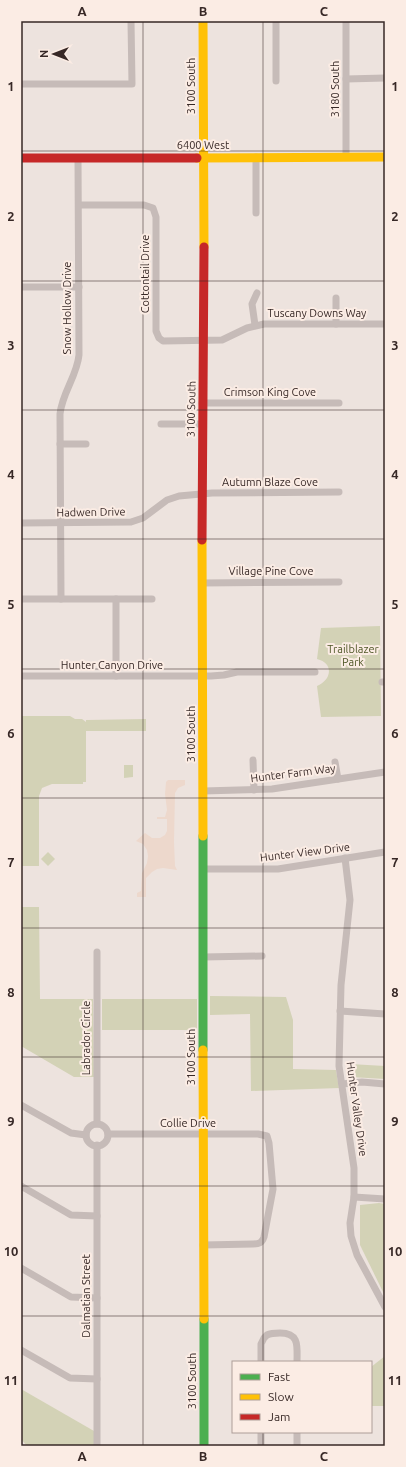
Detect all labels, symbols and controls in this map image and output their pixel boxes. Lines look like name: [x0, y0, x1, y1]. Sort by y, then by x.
text: A: [77, 4, 87, 18]
text: B: [199, 4, 208, 18]
text: C: [320, 4, 329, 18]
north arrow: [34, 34, 74, 74]
text: N: [38, 50, 50, 58]
street label: 3100 South: [185, 58, 197, 114]
street label: 3180 South: [329, 61, 341, 117]
text: 1: [7, 79, 15, 93]
text: 1: [391, 79, 399, 93]
street label: 6400 West: [177, 139, 230, 151]
text: 2: [7, 209, 15, 223]
text: 2: [391, 209, 399, 223]
street label: Cottontail Drive: [139, 235, 151, 313]
street label: Snow Hollow Drive: [61, 262, 73, 354]
street label: Tuscany Downs Way: [268, 307, 367, 319]
text: 3: [7, 338, 15, 352]
text: 3: [391, 338, 399, 352]
street label: 3100 South: [185, 381, 197, 437]
street label: Crimson King Cove: [224, 386, 316, 398]
text: 4: [7, 467, 15, 481]
text: 4: [391, 467, 399, 481]
street label: Autumn Blaze Cove: [222, 476, 318, 488]
street label: Hadwen Drive: [56, 505, 126, 519]
street label: Village Pine Cove: [228, 565, 314, 577]
text: 5: [7, 597, 15, 611]
text: 5: [391, 597, 399, 611]
park label: Trailblazer Park: [327, 643, 379, 668]
street label: Hunter Canyon Drive: [61, 659, 163, 671]
street label: 3100 South: [185, 706, 197, 762]
text: 6: [7, 726, 15, 740]
text: 6: [391, 726, 399, 740]
street label: Hunter Farm Way: [250, 762, 337, 784]
street label: Hunter View Drive: [259, 841, 351, 863]
text: 7: [7, 855, 15, 869]
text: 7: [391, 855, 399, 869]
text: 8: [7, 985, 15, 999]
text: 8: [391, 985, 399, 999]
street label: Labrador Circle: [80, 1001, 92, 1075]
street label: 3100 South: [185, 1029, 197, 1085]
street label: Hunter Valley Drive: [344, 1061, 370, 1157]
text: 9: [7, 1114, 15, 1128]
text: 9: [391, 1114, 399, 1128]
street label: Collie Drive: [160, 1117, 216, 1129]
text: 10: [4, 1244, 18, 1258]
text: 10: [388, 1244, 402, 1258]
street label: Dalmatian Street: [80, 1254, 92, 1338]
street label: 3100 South: [186, 1353, 198, 1409]
legend: [232, 1361, 372, 1433]
text: Fast: [268, 1370, 290, 1383]
text: 11: [4, 1373, 18, 1387]
text: 11: [388, 1373, 402, 1387]
text: Slow: [268, 1390, 294, 1403]
text: Jam: [268, 1410, 290, 1423]
text: A: [77, 1449, 87, 1463]
text: B: [199, 1449, 208, 1463]
text: C: [320, 1449, 329, 1463]

